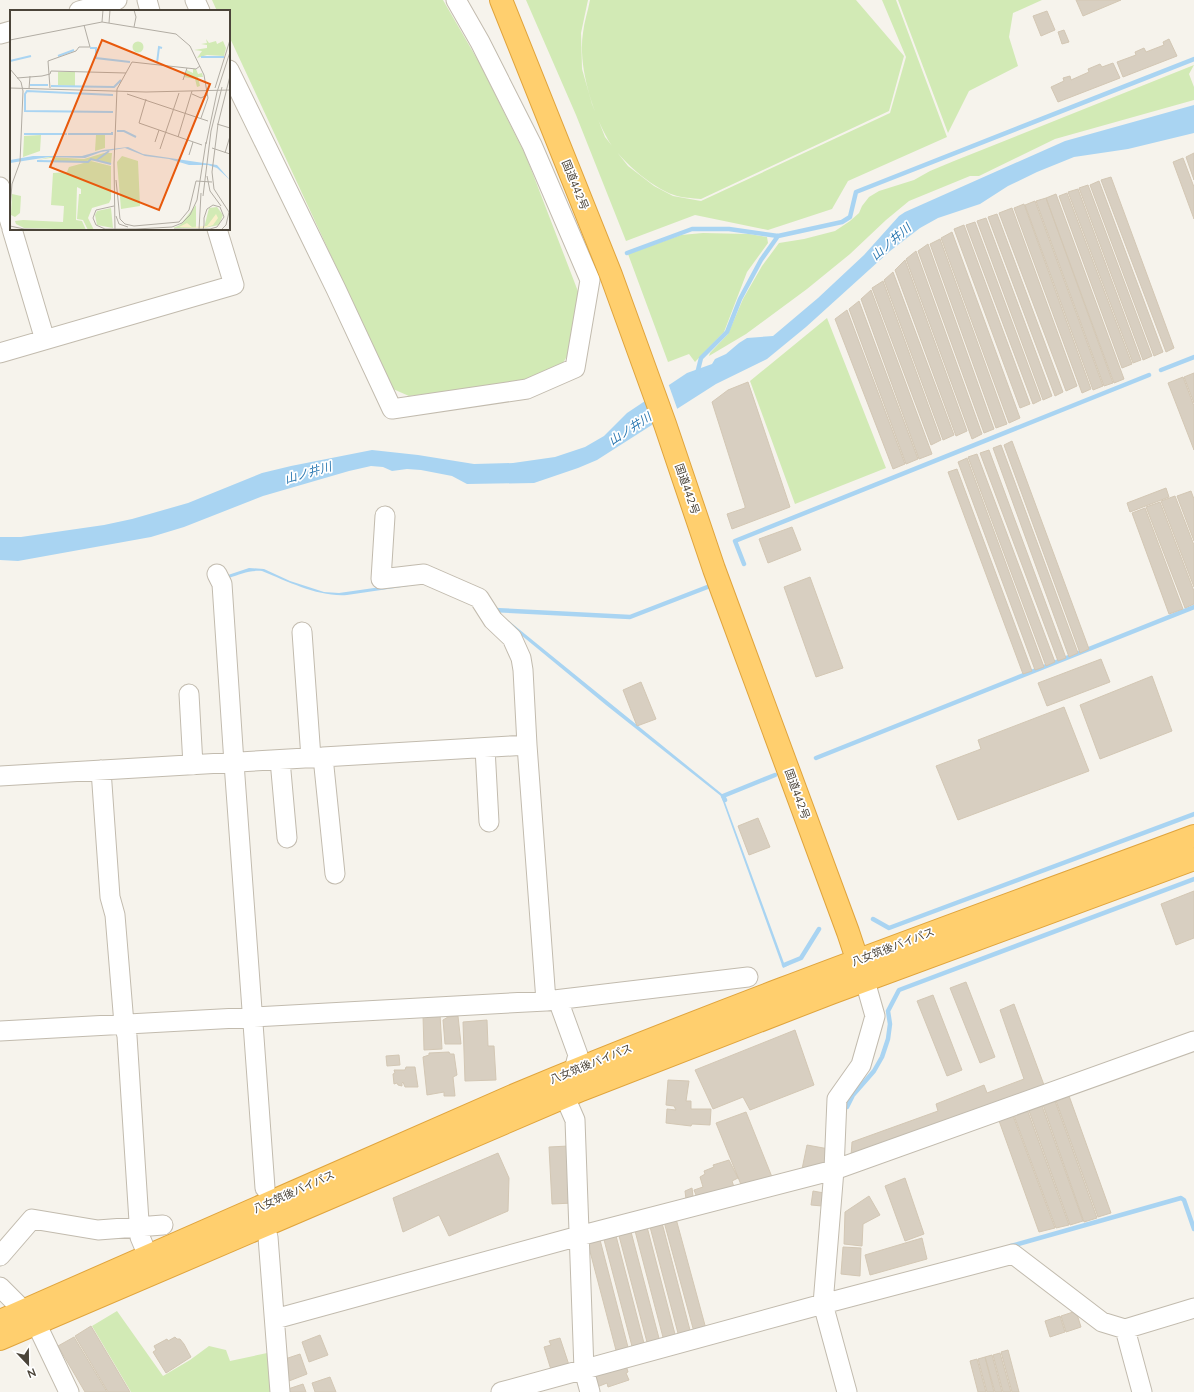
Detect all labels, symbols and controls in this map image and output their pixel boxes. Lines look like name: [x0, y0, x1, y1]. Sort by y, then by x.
inset map: [10, 10, 230, 230]
street label: 国道442号: [558, 158, 592, 212]
water label: 山ノ井川: [868, 219, 916, 264]
water label: 山ノ井川: [606, 408, 656, 449]
water label: 山ノ井川: [283, 458, 335, 487]
street label: 国道442号: [671, 462, 703, 516]
street label: 国道442号: [781, 767, 813, 821]
street label: 八女筑後バイパス: [849, 924, 937, 970]
street label: 八女筑後バイパス: [547, 1041, 635, 1087]
street label: 八女筑後バイパス: [251, 1167, 337, 1217]
north arrow: [8, 1344, 48, 1384]
text: N: [25, 1364, 38, 1381]

